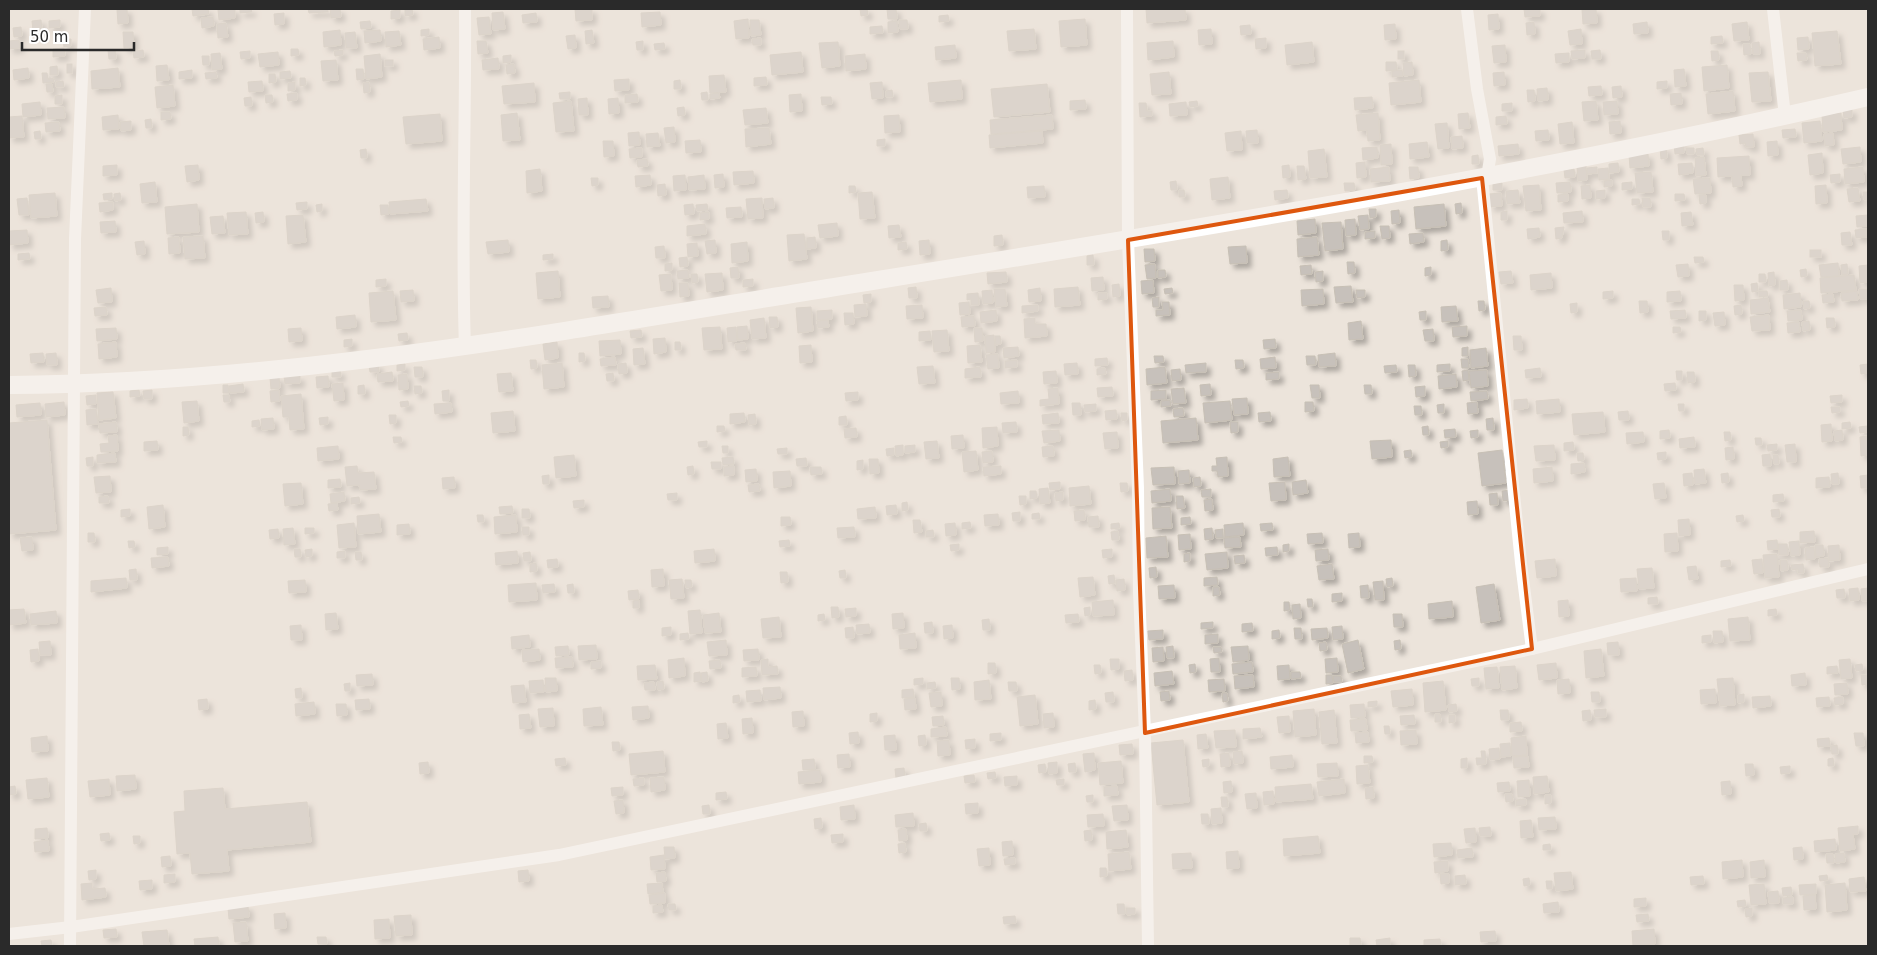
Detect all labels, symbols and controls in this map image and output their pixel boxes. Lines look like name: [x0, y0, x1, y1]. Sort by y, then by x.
scale bar: [22, 20, 135, 52]
text: 50 m: [30, 28, 68, 46]

